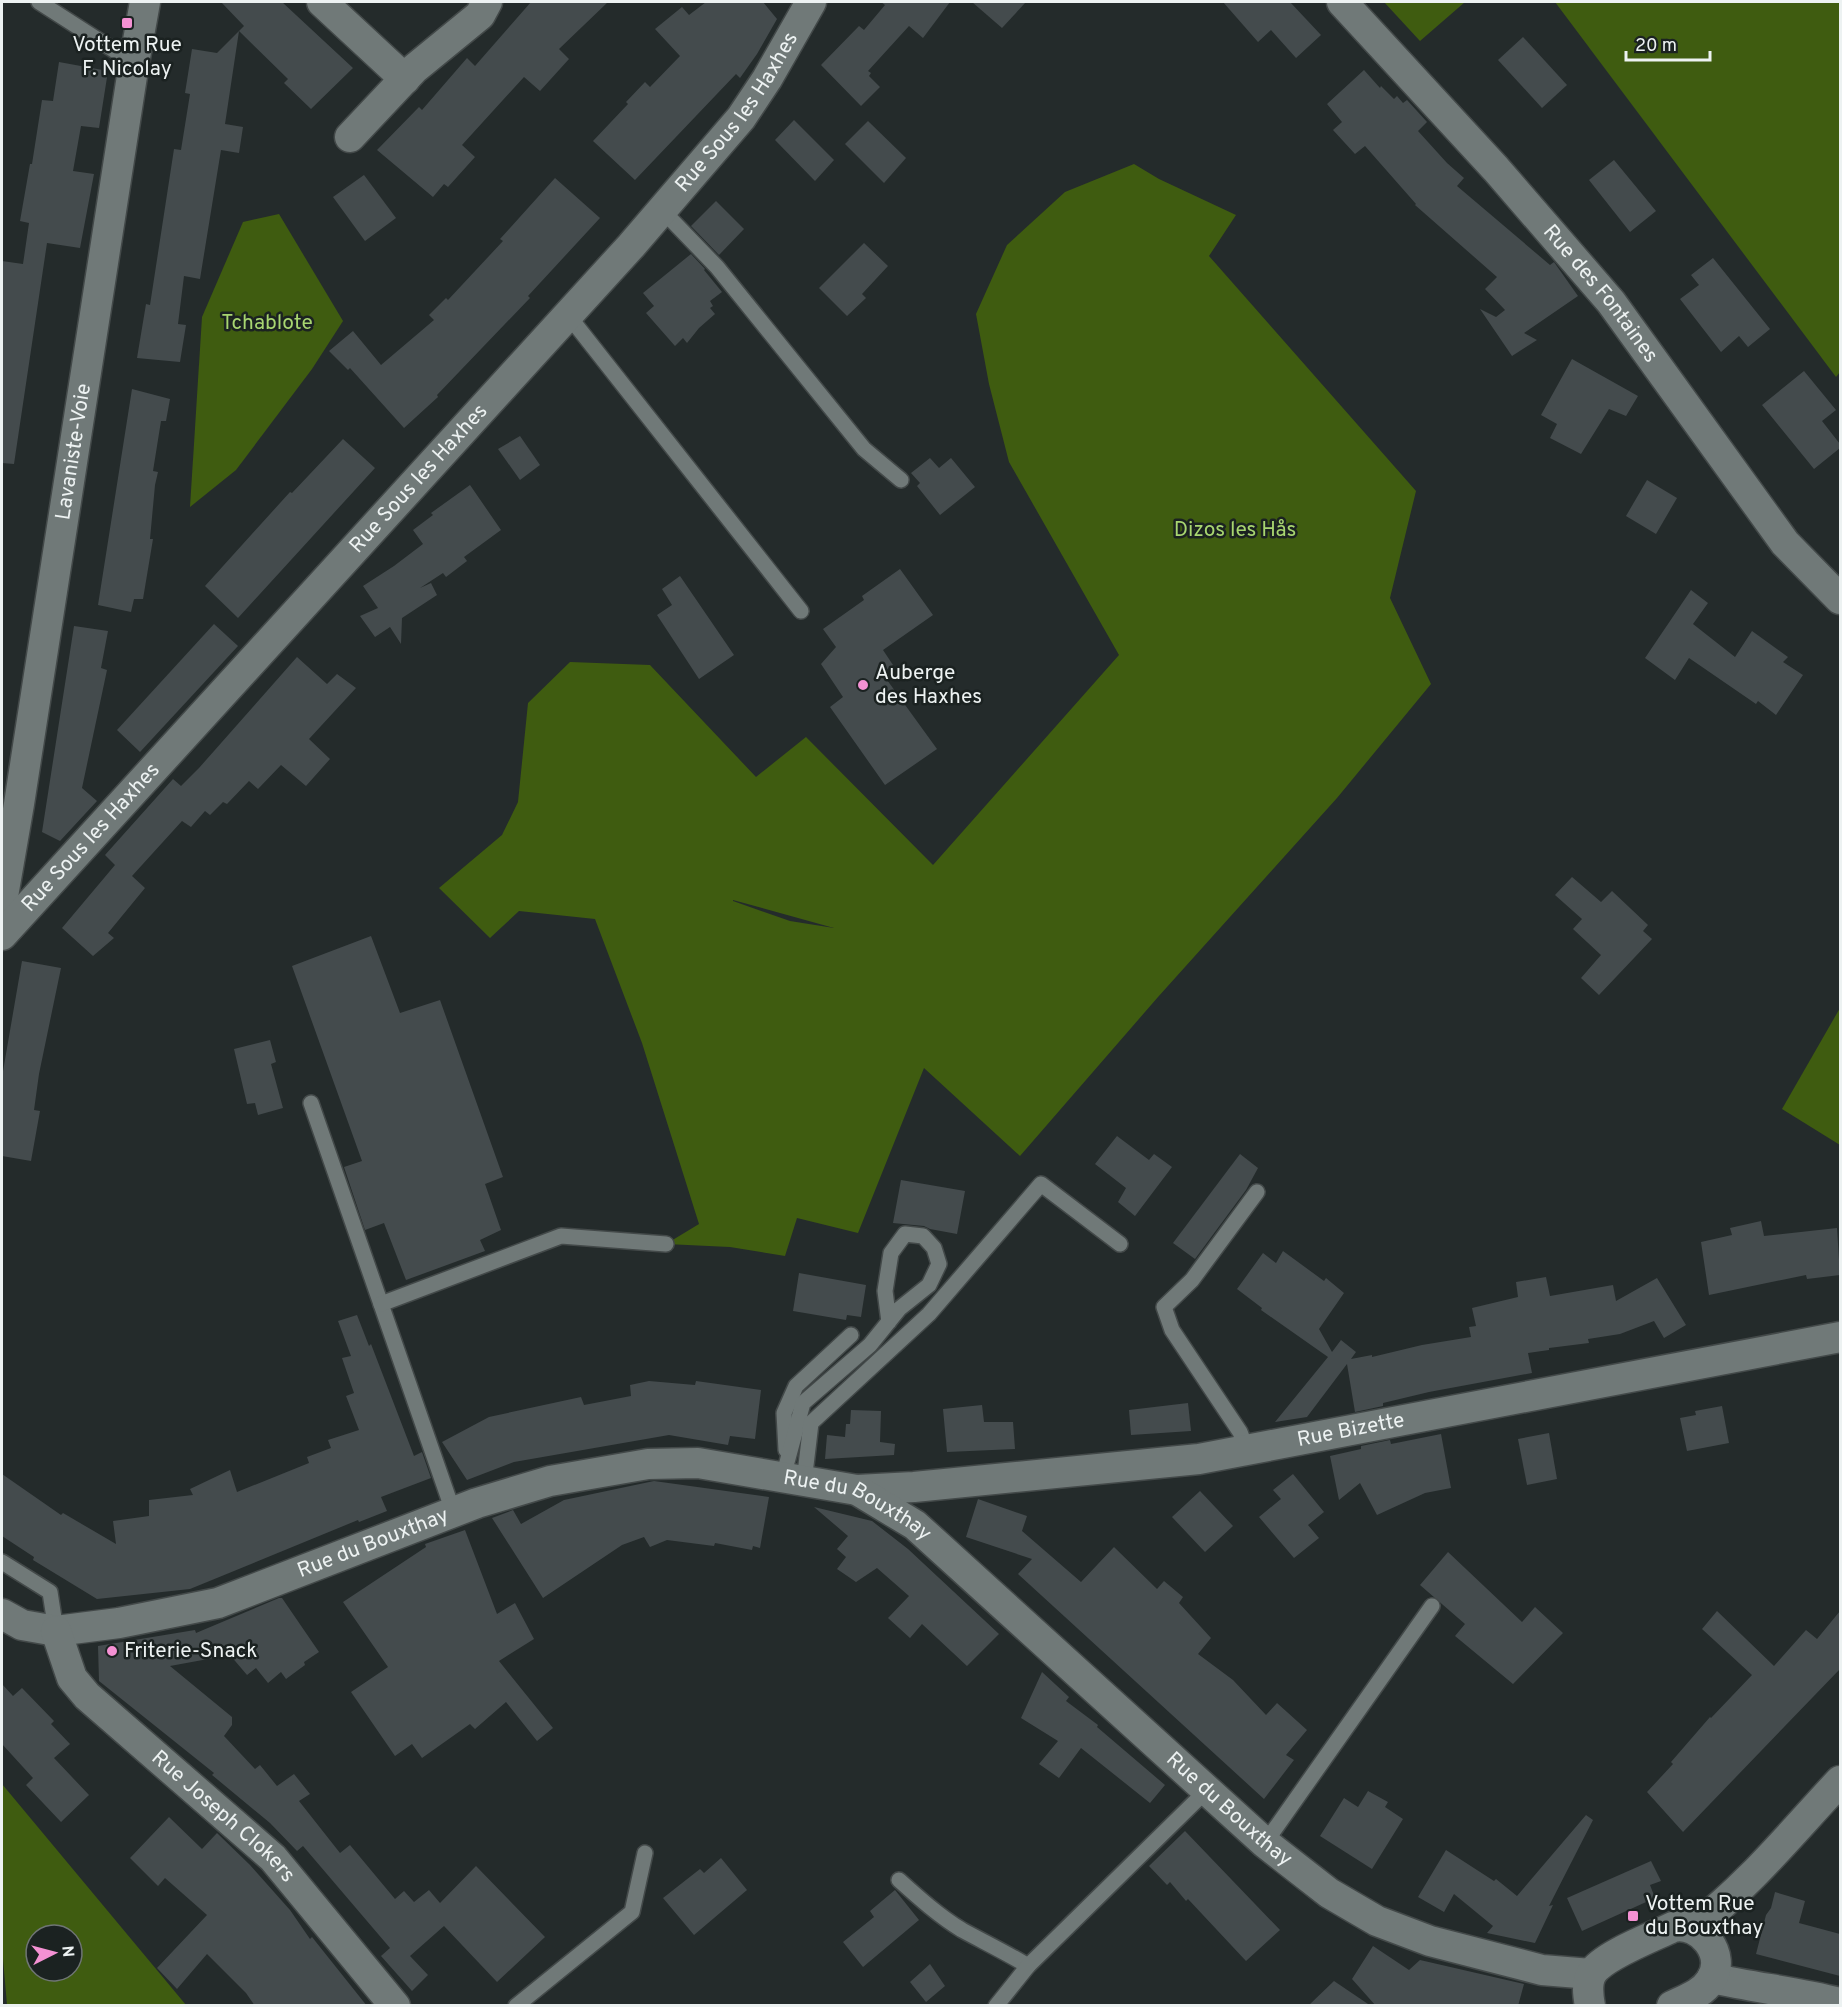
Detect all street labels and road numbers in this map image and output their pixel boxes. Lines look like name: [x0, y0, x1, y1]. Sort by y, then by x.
street label: Rue Sous les Haxhes: [669, 27, 804, 198]
street label: Rue des Fontaines: [1537, 219, 1664, 368]
street label: Lavaniste-Voie: [50, 381, 98, 522]
street label: Rue Sous les Haxhes: [344, 398, 494, 559]
street label: Rue Sous les Haxhes: [16, 757, 166, 918]
street label: Rue Bizette: [1295, 1407, 1407, 1454]
street label: Rue du Bouxthay: [781, 1464, 937, 1547]
street label: Rue du Bouxthay: [293, 1502, 453, 1585]
street label: Rue Joseph Clokers: [146, 1745, 301, 1888]
street label: Rue du Bouxthay: [1160, 1746, 1298, 1873]

